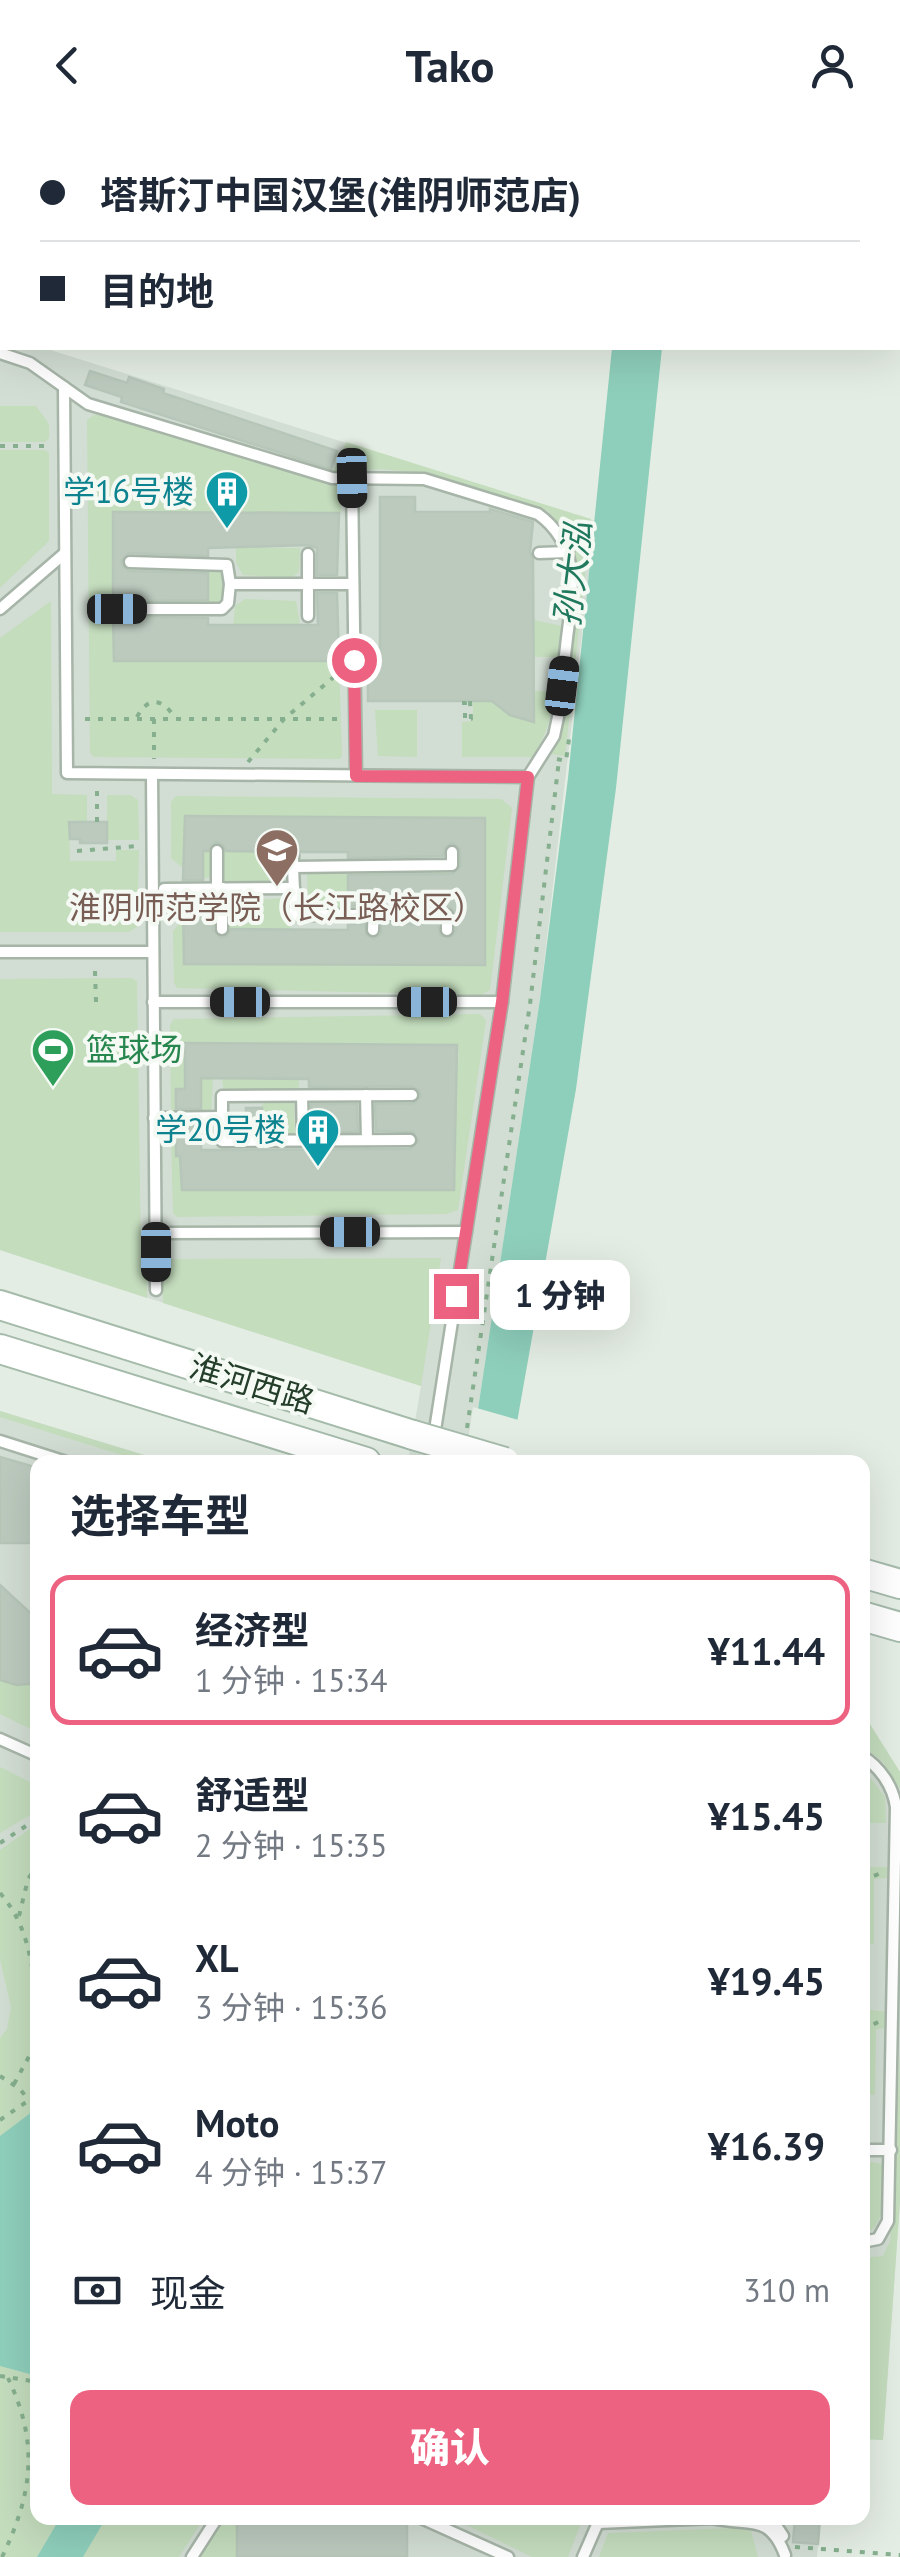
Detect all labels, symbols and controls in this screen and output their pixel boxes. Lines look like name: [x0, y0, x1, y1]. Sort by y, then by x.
text: Tako: [406, 36, 494, 94]
icon: back: [40, 38, 95, 93]
icon: person: [805, 38, 860, 93]
text: 塔斯汀中国汉堡(淮阴师范店): [100, 170, 581, 219]
text: 目的地: [100, 266, 214, 315]
car: [336, 448, 368, 508]
building icon: 学16号楼: [204, 469, 250, 530]
place label: 学16号楼: [63, 470, 194, 512]
water label: 孙大泓: [543, 519, 601, 629]
car: [87, 594, 147, 624]
route start: [332, 638, 377, 683]
car: [543, 654, 581, 718]
school or university icon: 淮阴师范学院（长江路校区）: [254, 827, 300, 888]
place label: 淮阴师范学院（长江路校区）: [69, 886, 485, 928]
car: [210, 987, 270, 1017]
car: [397, 987, 457, 1017]
sports icon: 篮球场: [30, 1027, 76, 1088]
place label: 篮球场: [86, 1028, 182, 1070]
building icon: 学20号楼: [295, 1107, 341, 1168]
place label: 学20号楼: [155, 1108, 286, 1150]
car: [320, 1217, 380, 1247]
car: [141, 1222, 171, 1282]
callout: 1 分钟: [491, 1261, 631, 1331]
route end: [434, 1274, 479, 1319]
text: 1 分钟: [515, 1274, 605, 1316]
street label: 淮河西路: [185, 1344, 320, 1422]
text: 选择车型: [70, 1486, 250, 1544]
icon: car: [75, 1605, 165, 1695]
text: 经济型: [195, 1605, 309, 1654]
text: ¥11.44: [708, 1626, 825, 1675]
text: 1 分钟 · 15:34: [195, 1659, 387, 1701]
icon: car: [75, 1770, 165, 1860]
text: 舒适型: [195, 1770, 309, 1819]
text: ¥15.45: [708, 1791, 825, 1840]
text: 2 分钟 · 15:35: [195, 1824, 387, 1866]
text: XL: [195, 1933, 239, 1982]
icon: car: [75, 1935, 165, 2025]
text: ¥19.45: [708, 1956, 825, 2005]
text: 3 分钟 · 15:36: [195, 1986, 387, 2028]
text: Moto: [195, 2098, 279, 2147]
icon: car: [75, 2100, 165, 2190]
text: ¥16.39: [708, 2121, 825, 2170]
text: 4 分钟 · 15:37: [195, 2151, 387, 2193]
icon: cash: [70, 2263, 125, 2318]
text: 现金: [150, 2268, 226, 2317]
text: 310 m: [743, 2269, 830, 2311]
button: 确认: [70, 2390, 830, 2505]

